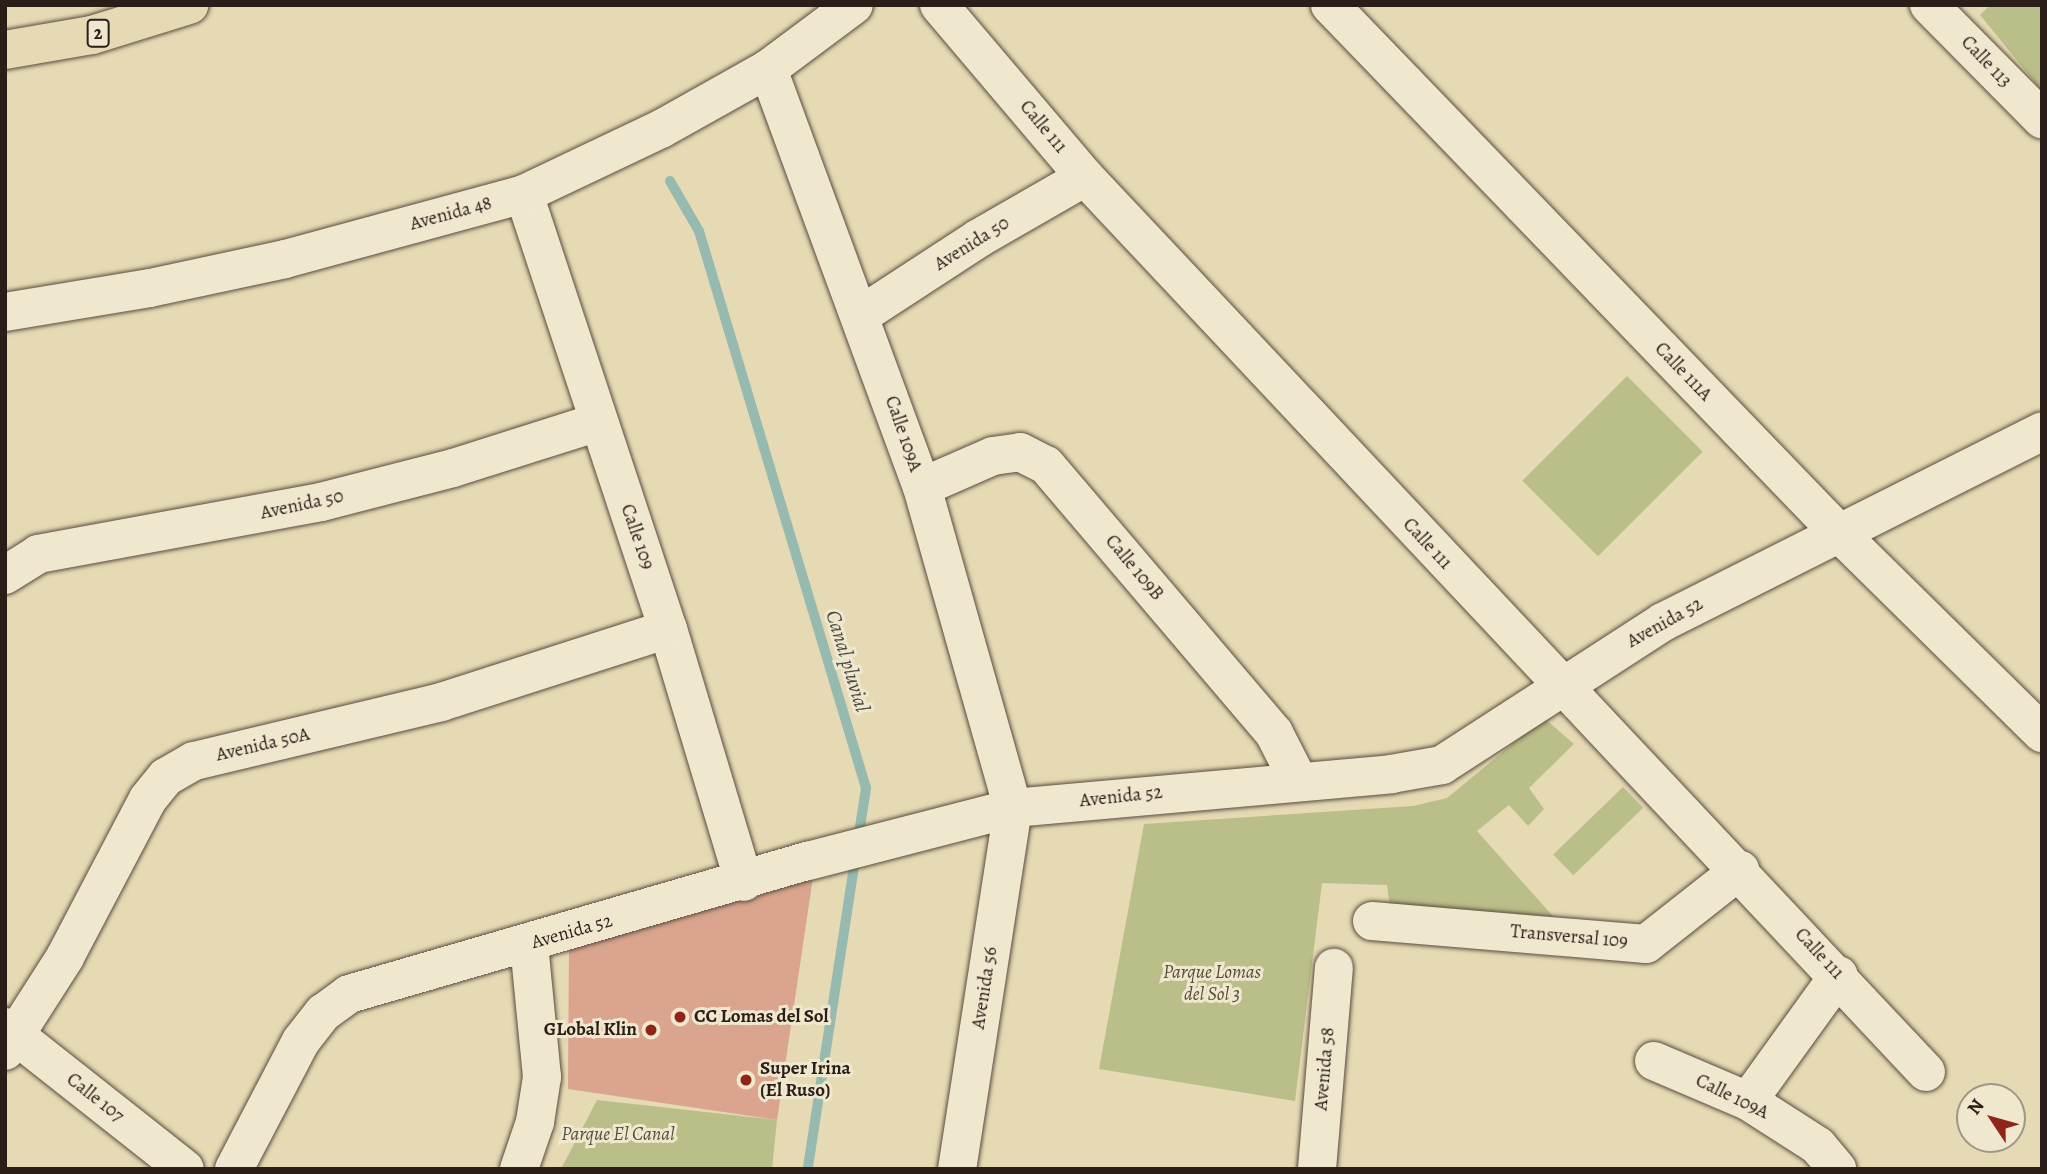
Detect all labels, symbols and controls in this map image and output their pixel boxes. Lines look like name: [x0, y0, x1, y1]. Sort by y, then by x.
road number: 2: [86, 18, 110, 48]
street label: Calle 113: [1956, 31, 2016, 93]
street label: Calle 111: [1014, 96, 1072, 158]
street label: Avenida 48: [408, 192, 494, 236]
street label: Avenida 50: [930, 212, 1014, 276]
street label: Calle 111A: [1649, 338, 1717, 406]
street label: Calle 109A: [879, 393, 927, 475]
street label: Avenida 50: [258, 485, 346, 525]
street label: Calle 109: [615, 501, 659, 573]
street label: Calle 111: [1398, 514, 1456, 574]
street label: Calle 109B: [1100, 530, 1168, 606]
street label: Avenida 52: [1623, 593, 1707, 653]
water label: Canal pluvial: [821, 607, 875, 715]
street label: Avenida 50A: [214, 723, 312, 767]
street label: Avenida 52: [1078, 781, 1164, 813]
street label: Avenida 52: [529, 910, 615, 954]
street label: Transversal 109: [1509, 921, 1629, 953]
street label: Calle 111: [1790, 924, 1848, 984]
street label: Avenida 56: [967, 945, 1003, 1031]
park label: Parque Lomas del Sol 3: [1163, 962, 1261, 1006]
place label: CC Lomas del Sol: [694, 1006, 829, 1028]
marker: CC Lomas del Sol: [672, 1009, 688, 1025]
place label: GLobal Klin: [544, 1019, 637, 1041]
marker: GLobal Klin: [643, 1022, 659, 1038]
street label: Avenida 58: [1310, 1026, 1340, 1112]
place label: Super Irina (El Ruso): [760, 1058, 851, 1102]
street label: Calle 107: [62, 1068, 128, 1128]
street label: Calle 109A: [1692, 1070, 1772, 1124]
marker: Super Irina (El Ruso): [738, 1072, 754, 1088]
north arrow: [1956, 1083, 2026, 1153]
text: N: [1961, 1094, 1990, 1120]
park label: Parque El Canal: [561, 1124, 675, 1146]

